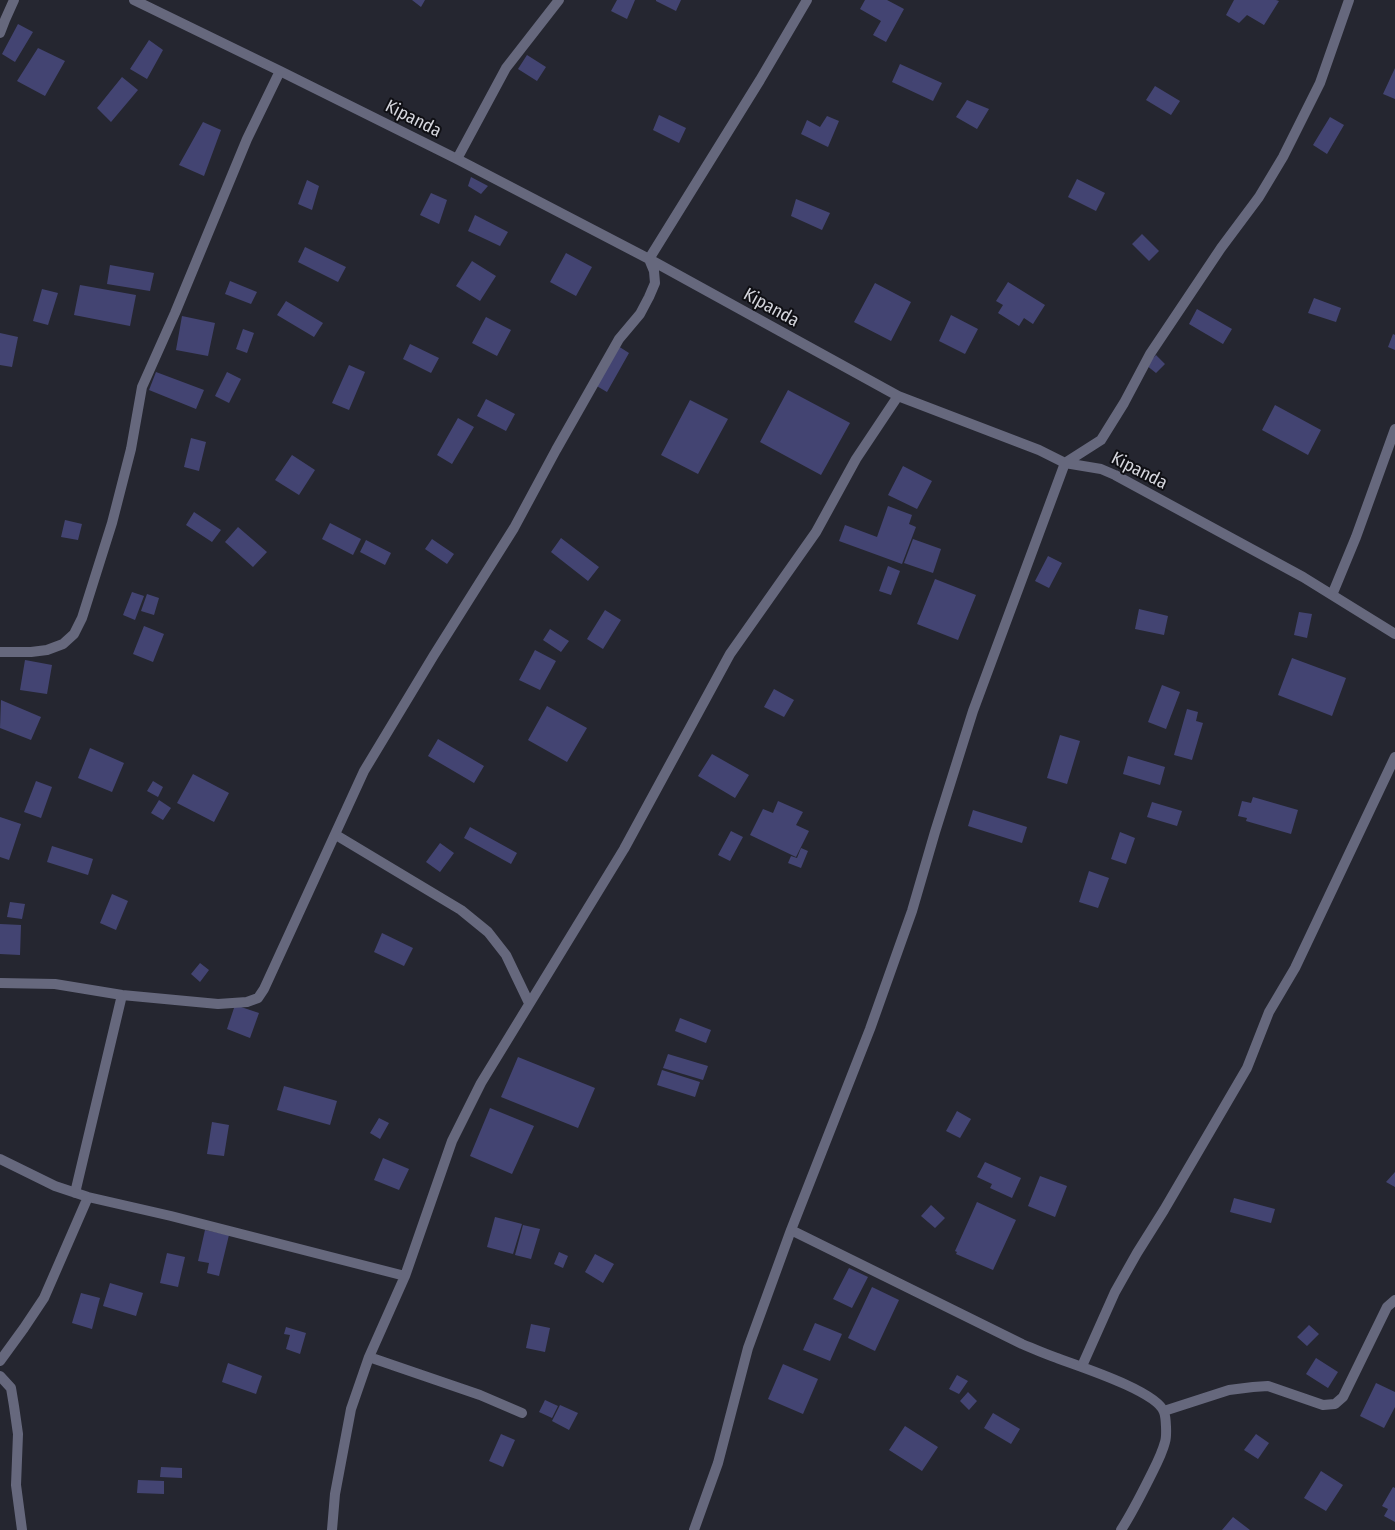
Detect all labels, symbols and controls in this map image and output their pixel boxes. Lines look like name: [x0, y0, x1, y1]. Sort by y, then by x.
street label: Kipanda: [381, 96, 445, 142]
street label: Kipanda: [739, 284, 803, 332]
street label: Kipanda: [1107, 448, 1171, 494]

